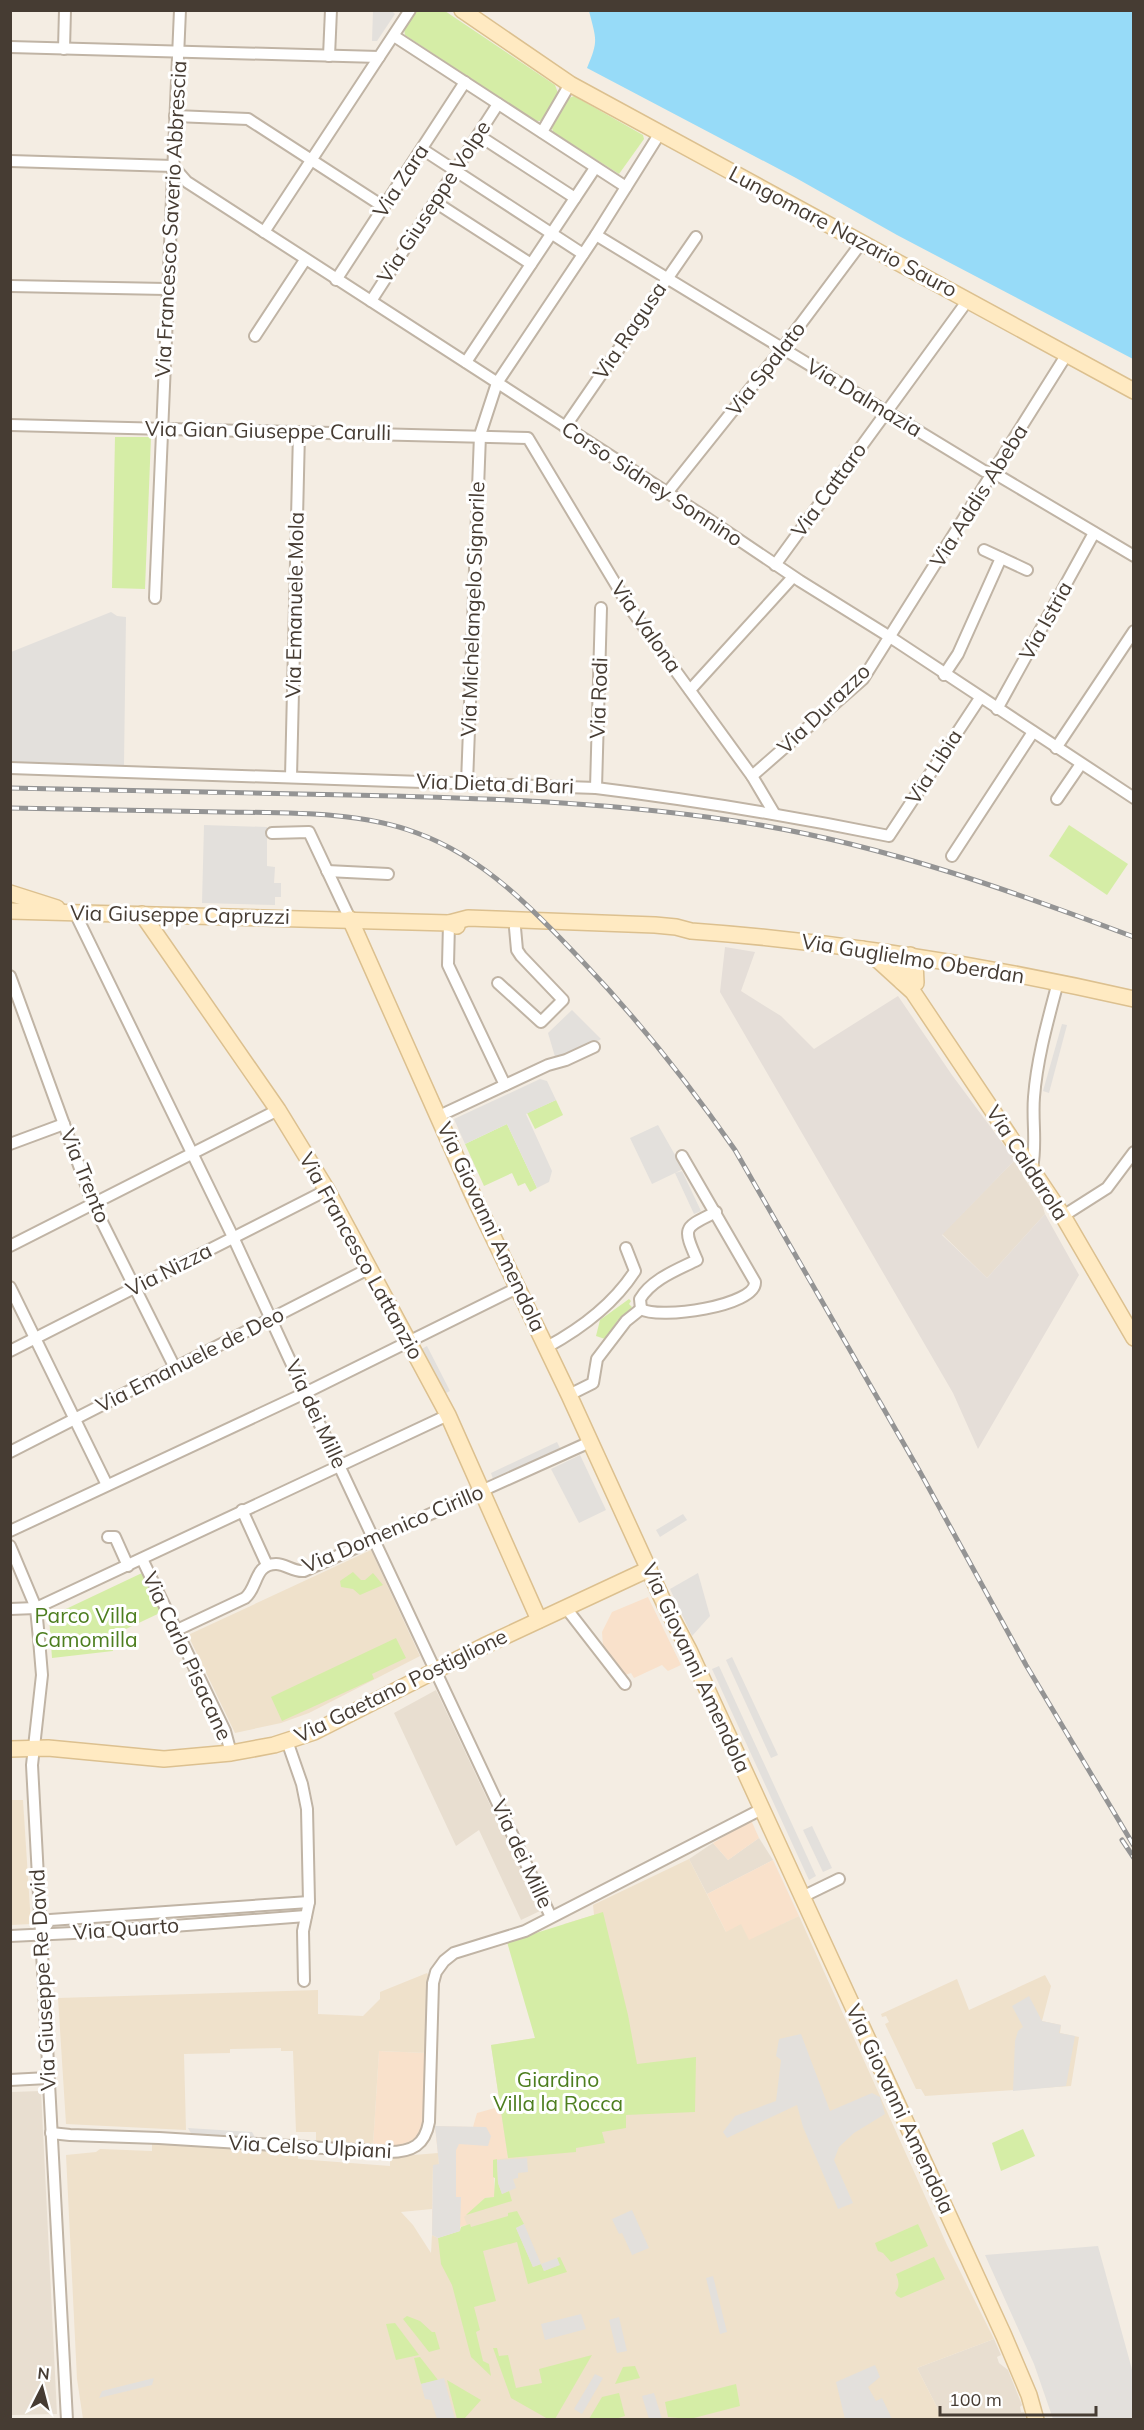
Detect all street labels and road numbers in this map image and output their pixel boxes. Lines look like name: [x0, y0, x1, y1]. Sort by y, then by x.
street label: Via Francesco Saverio Abbrescia: [149, 60, 191, 378]
street label: Via Giuseppe Volpe: [371, 115, 495, 288]
street label: Via Zara: [367, 139, 434, 222]
street label: Lungomare Nazario Sauro: [725, 160, 962, 302]
street label: Via Ragusa: [587, 276, 671, 384]
street label: Via Spalato: [720, 316, 810, 421]
street label: Via Dalmazia: [802, 352, 927, 442]
street label: Via Gian Giuseppe Carulli: [145, 415, 391, 445]
street label: Corso Sidney Sonnino: [557, 415, 748, 552]
street label: Via Addis Abeba: [924, 419, 1033, 572]
street label: Via Cattaro: [785, 437, 871, 542]
street label: Via Michelangelo Signorile: [455, 481, 489, 737]
street label: Via Emanuele Mola: [279, 512, 309, 698]
street label: Via Valona: [606, 576, 688, 677]
street label: Via Istria: [1013, 577, 1077, 664]
street label: Via Rodi: [584, 657, 612, 739]
street label: Via Durazzo: [771, 658, 875, 759]
street label: Via Libia: [899, 724, 967, 809]
street label: Via Dieta di Bari: [416, 767, 574, 799]
street label: Via Giuseppe Capruzzi: [70, 899, 290, 929]
street label: Via Guglielmo Oberdan: [800, 928, 1027, 988]
street label: Via Caldarola: [981, 1100, 1075, 1225]
street label: Via Giovanni Amendola: [432, 1118, 552, 1336]
street label: Via Trento: [55, 1125, 117, 1227]
street label: Via Francesco Lattanzio: [294, 1147, 430, 1364]
street label: Via Nizza: [121, 1236, 216, 1302]
street label: Via Emanuele de Deo: [91, 1300, 288, 1418]
street label: Via dei Mille: [280, 1355, 353, 1472]
street label: Via Domenico Cirillo: [298, 1478, 487, 1578]
street label: Via Giovanni Amendola: [637, 1559, 757, 1777]
street label: Via Carlo Pisacane: [138, 1567, 238, 1744]
street label: Via Gaetano Postiglione: [290, 1622, 511, 1748]
street label: Via dei Mille: [486, 1795, 559, 1912]
street label: Via Giuseppe Re David: [23, 1868, 61, 2092]
street label: Via Quarto: [72, 1911, 180, 1945]
street label: Via Giovanni Amendola: [841, 2000, 961, 2218]
street label: Via Celso Ulpiani: [228, 2129, 392, 2163]

